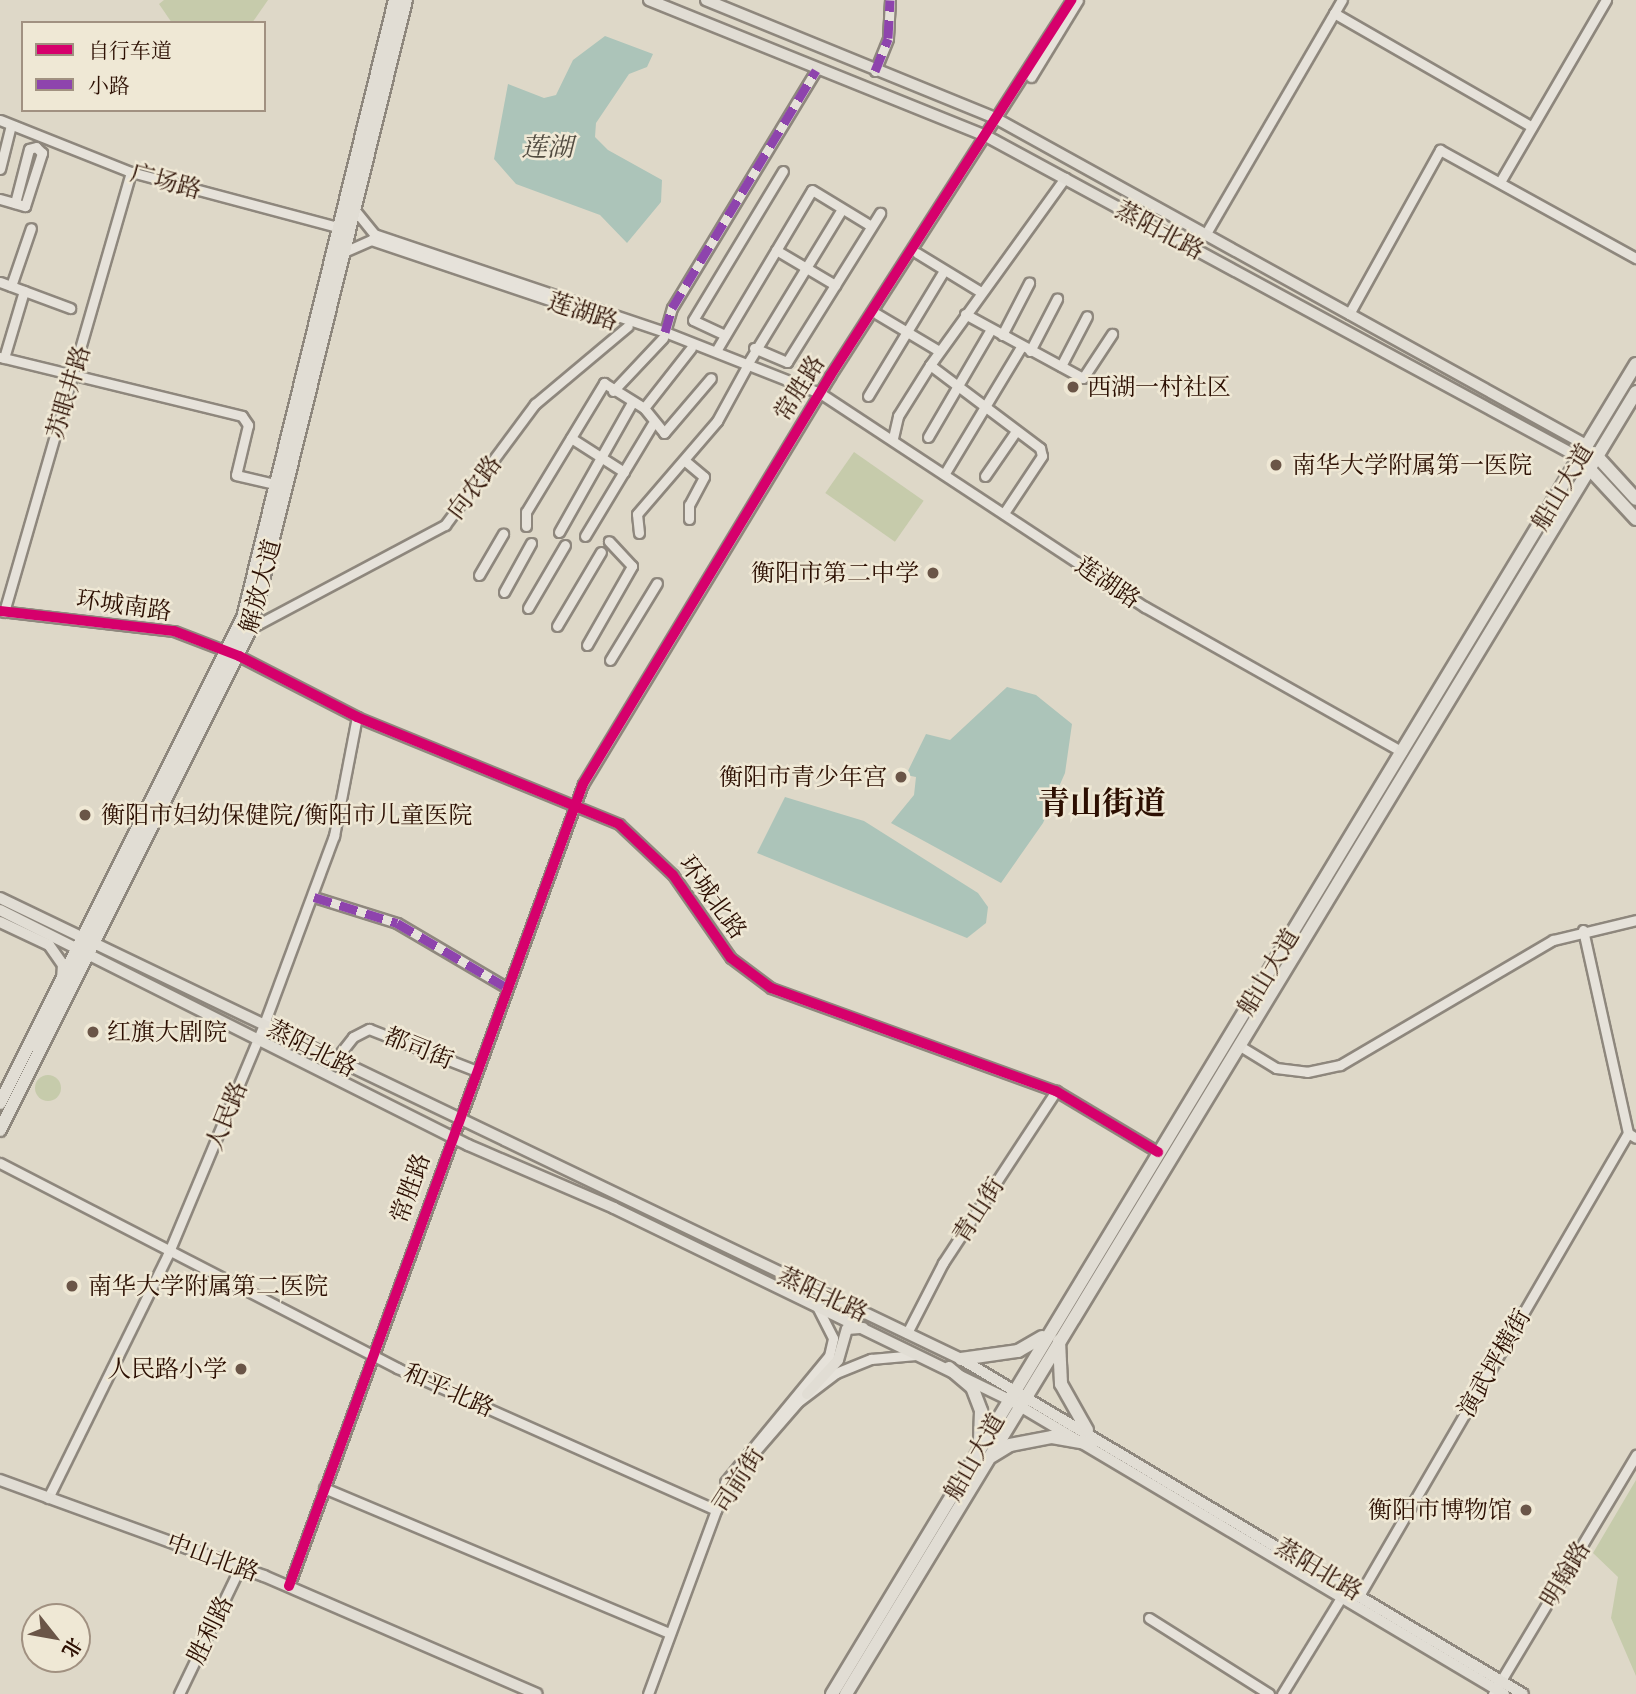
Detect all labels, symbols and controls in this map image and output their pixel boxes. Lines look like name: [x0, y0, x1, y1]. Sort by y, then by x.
legend: [21, 21, 266, 112]
text: 自行车道: [88, 35, 172, 66]
text: 小路: [88, 70, 130, 101]
water label: 莲湖: [521, 131, 573, 163]
street label: 广场路: [127, 158, 205, 204]
street label: 蒸阳北路: [1111, 195, 1209, 265]
street label: 莲湖路: [544, 286, 622, 336]
street label: 苏眼井路: [40, 342, 96, 442]
street label: 常胜路: [768, 350, 830, 426]
place label: 西湖一村社区: [1087, 373, 1231, 401]
marker: 西湖一村社区: [1065, 379, 1081, 395]
street label: 船山大道: [1525, 438, 1599, 536]
street label: 向农路: [441, 450, 507, 524]
place label: 南华大学附属第一医院: [1292, 451, 1532, 479]
marker: 南华大学附属第一医院: [1266, 455, 1286, 475]
street label: 解放大道: [234, 536, 286, 636]
street label: 莲湖路: [1070, 550, 1146, 614]
place label: 衡阳市第二中学: [751, 559, 919, 587]
marker: 衡阳市第二中学: [925, 565, 941, 581]
street label: 环城南路: [74, 584, 174, 626]
place label: 衡阳市青少年宫: [719, 763, 887, 791]
marker: 衡阳市青少年宫: [893, 769, 909, 785]
district label: 青山街道: [1038, 784, 1166, 822]
place label: 衡阳市妇幼保健院/衡阳市儿童医院: [101, 801, 472, 829]
marker: 衡阳市妇幼保健院/衡阳市儿童医院: [75, 805, 95, 825]
street label: 环城北路: [673, 850, 753, 944]
street label: 船山大道: [1231, 923, 1305, 1021]
street label: 蒸阳北路: [263, 1013, 361, 1083]
place label: 红旗大剧院: [107, 1018, 227, 1046]
street label: 都司街: [380, 1021, 458, 1075]
marker: 红旗大剧院: [85, 1024, 101, 1040]
street label: 人民路: [199, 1077, 253, 1155]
street label: 常胜路: [384, 1149, 436, 1227]
street label: 青山街: [946, 1172, 1010, 1248]
street label: 蒸阳北路: [773, 1261, 873, 1327]
place label: 南华大学附属第二医院: [88, 1272, 328, 1300]
marker: 南华大学附属第二医院: [62, 1276, 82, 1296]
street label: 演武坪横街: [1452, 1304, 1536, 1422]
place label: 人民路小学: [107, 1355, 227, 1383]
street label: 和平北路: [399, 1357, 499, 1423]
marker: 人民路小学: [233, 1361, 249, 1377]
street label: 船山大道: [938, 1408, 1010, 1506]
street label: 司前街: [706, 1442, 770, 1518]
place label: 衡阳市博物馆: [1368, 1496, 1512, 1524]
marker: 衡阳市博物馆: [1518, 1502, 1534, 1518]
street label: 中山北路: [163, 1527, 263, 1587]
street label: 蒸阳北路: [1270, 1532, 1368, 1606]
street label: 明翰路: [1534, 1536, 1596, 1612]
street label: 胜利路: [181, 1591, 239, 1669]
north arrow: [21, 1603, 91, 1673]
text: 北: [55, 1632, 89, 1663]

